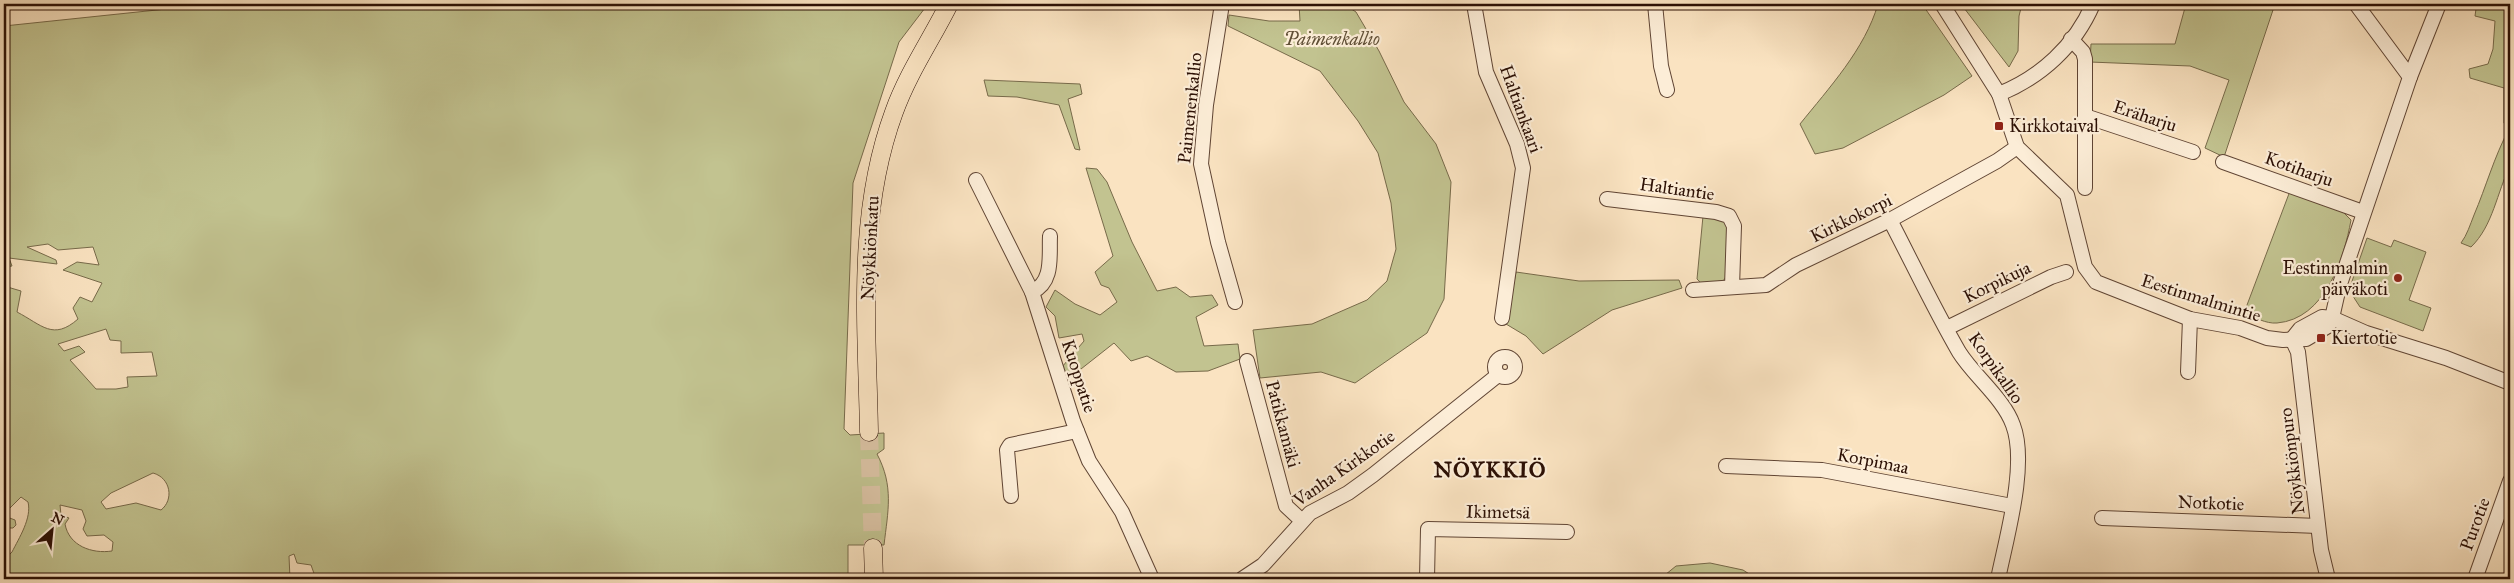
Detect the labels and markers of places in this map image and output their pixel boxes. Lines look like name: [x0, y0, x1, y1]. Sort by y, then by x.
place label: Kirkkotaival: [2009, 115, 2099, 137]
marker: Kirkkotaival: [1993, 120, 2005, 132]
place label: Eestinmalmin päiväkoti: [2283, 257, 2388, 300]
marker: Eestinmalmin päiväkoti: [2392, 272, 2404, 284]
place label: Kiertotie: [2331, 327, 2397, 349]
marker: Kiertotie: [2315, 332, 2327, 344]

